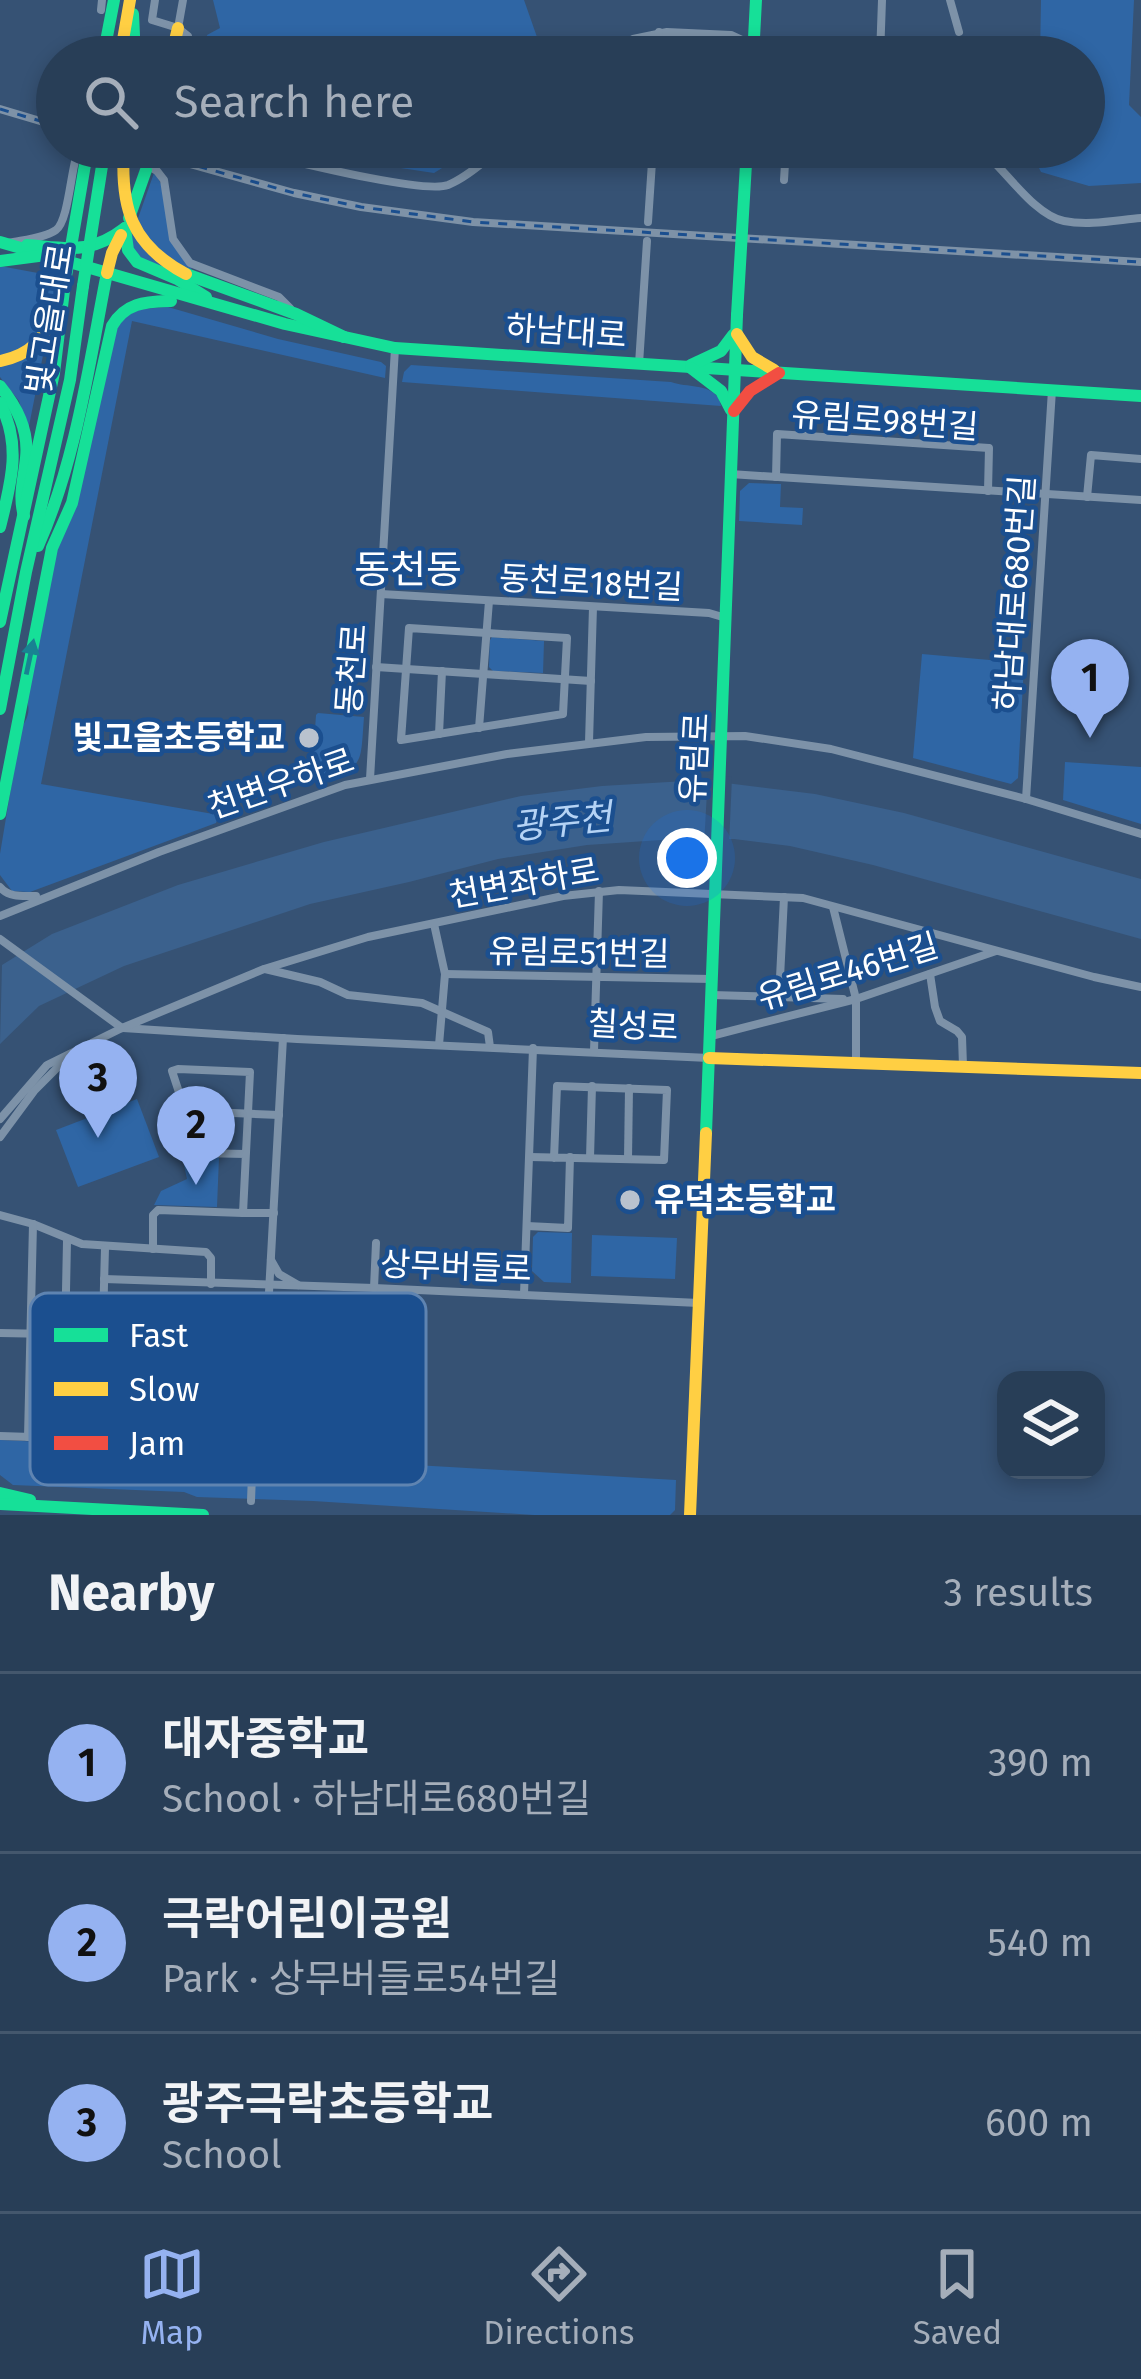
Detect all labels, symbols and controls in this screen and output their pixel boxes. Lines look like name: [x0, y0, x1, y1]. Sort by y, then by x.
search box: [36, 36, 1105, 168]
icon: search: [78, 69, 144, 135]
text: Search here: [174, 75, 414, 129]
street label: 빛고을대로: [18, 241, 82, 397]
street label: 하남대로: [504, 308, 628, 356]
street label: 유림로98번길: [790, 395, 980, 447]
street label: 하남대로680번길: [987, 474, 1043, 712]
district label: 동천동: [354, 547, 462, 593]
street label: 동천로18번길: [498, 558, 684, 608]
street label: 동천로: [329, 622, 375, 716]
one-way arrow: [21, 638, 40, 676]
pin: 1: [1051, 639, 1129, 738]
street label: 유림로: [673, 711, 717, 805]
place label: 빛고을초등학교: [72, 718, 285, 758]
marker: 빛고을초등학교: [296, 725, 322, 751]
street label: 천변우하로: [203, 740, 359, 828]
water label: 광주천: [510, 795, 618, 849]
your location: [657, 828, 717, 888]
street label: 천변좌하로: [446, 850, 602, 916]
street label: 유림로46번길: [753, 926, 943, 1018]
street label: 유림로51번길: [488, 931, 670, 975]
street label: 칠성로: [586, 1004, 680, 1048]
pin: 3: [59, 1039, 137, 1138]
pin: 2: [157, 1086, 235, 1185]
place label: 유덕초등학교: [654, 1180, 836, 1220]
marker: 유덕초등학교: [617, 1187, 643, 1213]
street label: 상무버들로: [379, 1244, 533, 1290]
legend: [30, 1293, 426, 1485]
text: Fast: [129, 1316, 188, 1356]
text: Slow: [129, 1370, 199, 1410]
map controls: [997, 1371, 1105, 1479]
button: layers: [997, 1371, 1105, 1479]
text: Jam: [129, 1424, 185, 1464]
text: Nearby: [48, 1562, 214, 1624]
text: 3 results: [943, 1570, 1093, 1616]
text: 대자중학교: [162, 1712, 369, 1766]
text: 1: [78, 1740, 96, 1786]
text: 390 m: [988, 1740, 1093, 1786]
text: School · 하남대로680번길: [162, 1776, 591, 1822]
text: 극락어린이공원: [162, 1892, 452, 1946]
text: 2: [77, 1920, 97, 1966]
text: 540 m: [987, 1920, 1093, 1966]
text: Park · 상무버들로54번길: [162, 1956, 560, 2002]
text: 광주극락초등학교: [162, 2077, 493, 2131]
text: 3: [77, 2100, 97, 2146]
text: 600 m: [985, 2100, 1093, 2146]
text: School: [162, 2132, 282, 2178]
tab: Map: [139, 2241, 205, 2353]
tab: Directions: [483, 2241, 635, 2353]
tab: Saved: [913, 2241, 1002, 2353]

